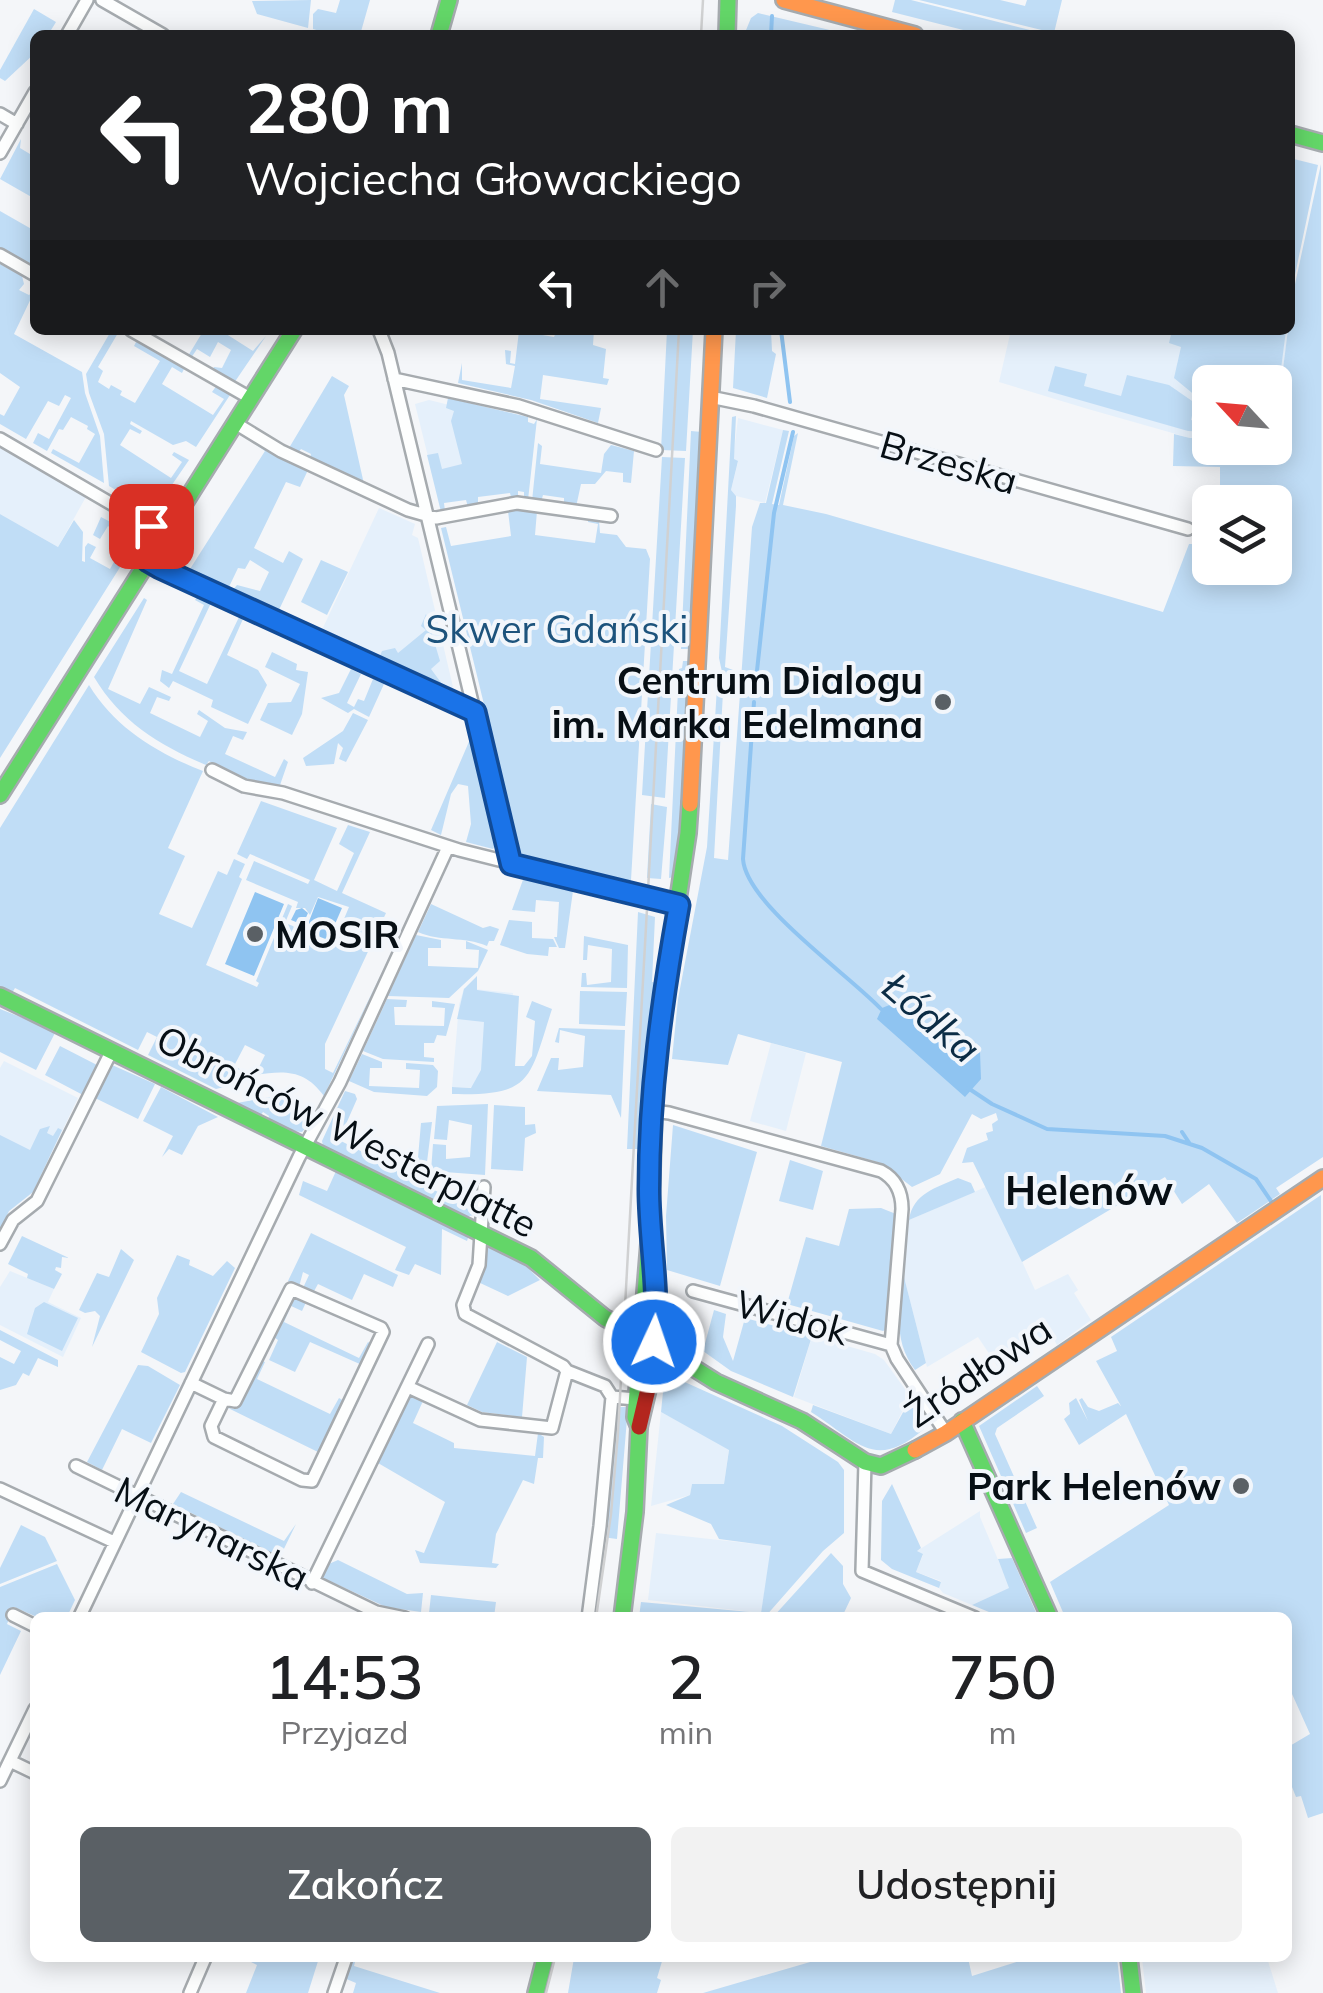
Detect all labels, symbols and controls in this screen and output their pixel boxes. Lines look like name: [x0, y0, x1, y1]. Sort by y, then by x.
text: 280 m: [245, 63, 453, 151]
icon: left: [80, 70, 210, 200]
text: Wojciecha Głowackiego: [245, 150, 742, 206]
icon: left: [530, 260, 585, 315]
icon: ahead: [635, 260, 690, 315]
icon: right: [740, 260, 795, 315]
north arrow: [1192, 365, 1292, 465]
map controls: [1192, 365, 1292, 585]
street label: Brzeska: [875, 420, 1023, 504]
pin: [109, 484, 194, 569]
button: layers: [1192, 485, 1292, 585]
icon: arrive: [124, 499, 179, 554]
park label: Skwer Gdański: [426, 605, 688, 653]
place label: Centrum Dialogu im. Marka Edelmana: [552, 656, 923, 748]
marker: Centrum Dialogu im. Marka Edelmana: [932, 691, 954, 713]
place label: MOSIR: [275, 910, 400, 958]
marker: MOSIR: [244, 923, 266, 945]
water label: Łódka: [872, 960, 991, 1073]
street label: Obrońców Westerplatte: [149, 1014, 545, 1248]
district label: Helenów: [1005, 1165, 1173, 1215]
street label: Widok: [730, 1279, 854, 1355]
position arrow: [602, 1290, 706, 1394]
street label: Źródłowa: [896, 1305, 1060, 1437]
place label: Park Helenów: [967, 1462, 1221, 1510]
street label: Marynarska: [107, 1465, 317, 1601]
marker: Park Helenów: [1230, 1475, 1252, 1497]
text: 14:53: [265, 1639, 424, 1714]
text: 2: [668, 1639, 704, 1714]
text: 750: [949, 1639, 1057, 1714]
text: Przyjazd: [280, 1712, 408, 1752]
text: min: [659, 1712, 713, 1752]
text: m: [989, 1712, 1017, 1752]
button: Zakończ: [80, 1827, 651, 1942]
button: Udostępnij: [671, 1827, 1242, 1942]

